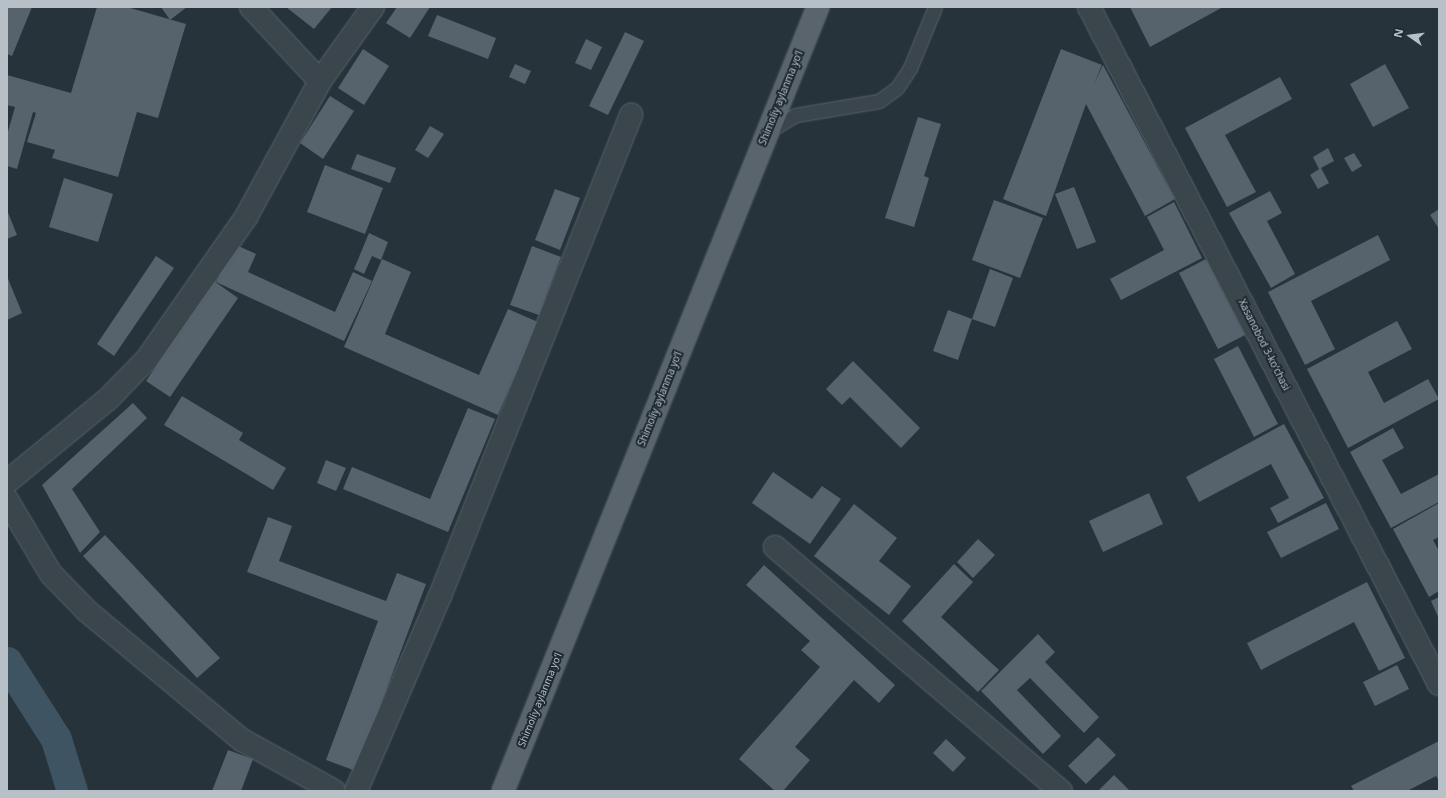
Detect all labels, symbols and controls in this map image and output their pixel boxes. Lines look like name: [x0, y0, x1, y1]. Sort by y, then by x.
north arrow: [1390, 16, 1430, 56]
text: N: [1390, 27, 1406, 39]
street label: Shimoliy aylanma yoʻl: [757, 49, 805, 147]
street label: Xasanobod 3-koʻchasi: [1236, 297, 1292, 393]
street label: Shimoliy aylanma yoʻl: [636, 350, 684, 448]
street label: Shimoliy aylanma yoʻl: [516, 651, 564, 749]

